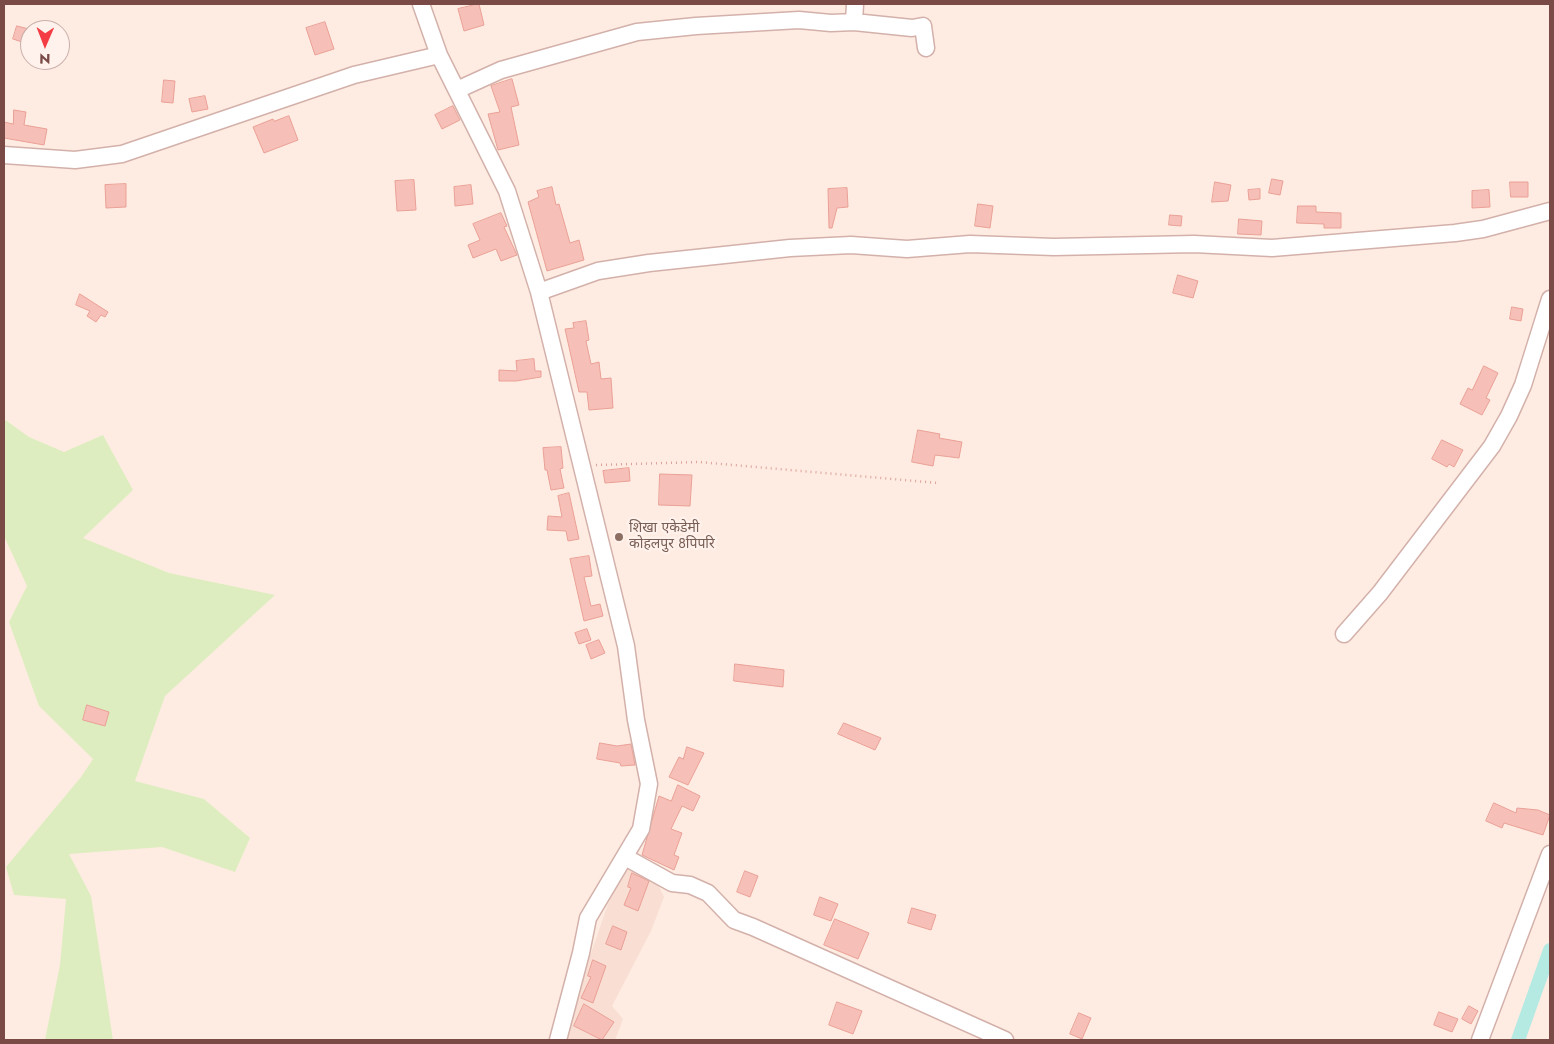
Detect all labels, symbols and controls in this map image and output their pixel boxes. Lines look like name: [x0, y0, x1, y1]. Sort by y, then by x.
north arrow: [20, 20, 70, 70]
text: N: [39, 49, 50, 69]
place label: शिखा एकेडेमी कोहलपुर 8पिपरि: [629, 521, 715, 554]
marker: शिखा एकेडेमी कोहलपुर 8पिपरि: [613, 531, 625, 543]

